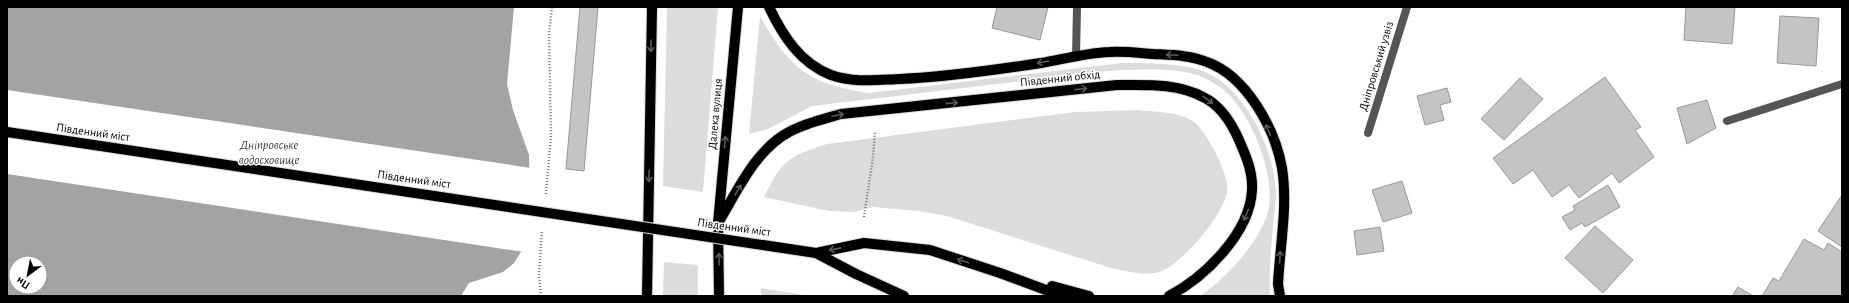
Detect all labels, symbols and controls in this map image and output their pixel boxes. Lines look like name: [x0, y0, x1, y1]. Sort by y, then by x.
street label: Дніпровський узвіз: [1357, 20, 1396, 113]
one-way arrow: [647, 39, 655, 52]
one-way arrow: [1166, 51, 1179, 59]
one-way arrow: [1037, 58, 1050, 66]
street label: Південний обхід: [1019, 68, 1101, 88]
street label: Далека вулиця: [706, 78, 725, 150]
one-way arrow: [1074, 85, 1087, 93]
one-way arrow: [1202, 96, 1213, 104]
one-way arrow: [945, 99, 958, 107]
one-way arrow: [831, 111, 844, 119]
street label: Південний міст: [55, 121, 131, 143]
one-way arrow: [1264, 124, 1272, 136]
one-way arrow: [721, 136, 729, 149]
water label: Дніпровське водосховище: [239, 139, 300, 167]
street label: Південний міст: [376, 168, 452, 190]
one-way arrow: [645, 169, 653, 182]
one-way arrow: [735, 184, 743, 196]
one-way arrow: [1242, 209, 1249, 221]
street label: Південний міст: [696, 216, 772, 238]
one-way arrow: [829, 245, 842, 253]
one-way arrow: [1276, 251, 1283, 264]
one-way arrow: [715, 253, 723, 266]
north arrow: [8, 255, 48, 295]
one-way arrow: [957, 257, 970, 264]
text: Пн: [14, 275, 32, 291]

